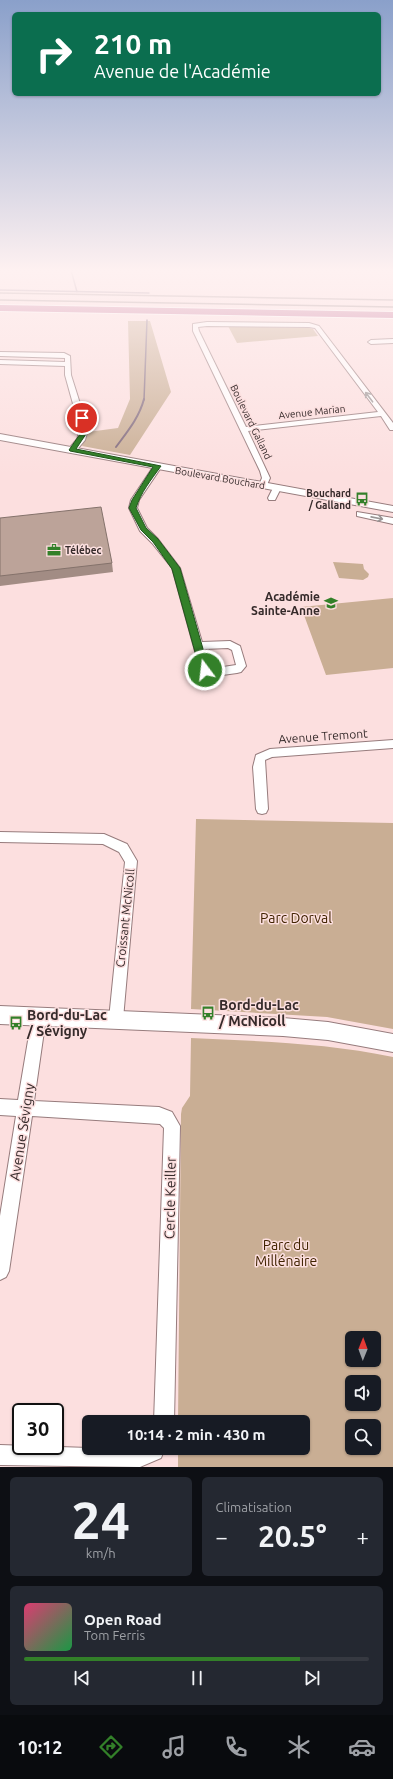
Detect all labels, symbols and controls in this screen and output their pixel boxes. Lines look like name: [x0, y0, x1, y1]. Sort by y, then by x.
icon: right: [28, 28, 80, 80]
text: 210 m: [94, 28, 172, 59]
text: Avenue de l'Académie: [94, 61, 271, 81]
street label: Boulevard Galland: [228, 383, 274, 461]
one-way arrow: [365, 392, 374, 403]
pin: [65, 401, 99, 435]
street label: Avenue Marian: [278, 403, 346, 421]
icon: arrive: [71, 407, 93, 429]
street label: Boulevard Bouchard: [174, 465, 266, 491]
place label: Bouchard / Galland: [306, 488, 351, 511]
bus stop icon: Bouchard / Galland: [354, 491, 370, 507]
one-way arrow: [370, 514, 383, 522]
office icon: Télébec: [46, 542, 62, 558]
place label: Télébec: [65, 545, 102, 556]
place label: Académie Sainte-Anne: [251, 590, 320, 617]
school or university icon: Académie Sainte-Anne: [323, 595, 339, 611]
position arrow: [184, 649, 226, 691]
street label: Avenue Tremont: [278, 726, 368, 746]
street label: Croissant McNicoll: [113, 868, 137, 968]
park label: Parc Dorval: [260, 910, 332, 926]
place label: Bord-du-Lac / McNicoll: [218, 997, 299, 1029]
bus stop icon: Bord-du-Lac / McNicoll: [200, 1005, 216, 1021]
place label: Bord-du-Lac / Sévigny: [26, 1007, 107, 1039]
bus stop icon: Bord-du-Lac / Sévigny: [8, 1015, 24, 1031]
street label: Avenue Sévigny: [6, 1082, 38, 1182]
street label: Cercle Keiller: [161, 1156, 179, 1239]
park label: Parc du Millénaire: [255, 1237, 317, 1269]
north arrow: [345, 1331, 381, 1367]
map controls: [345, 1331, 381, 1455]
button: sound: [345, 1375, 381, 1411]
speed limit sign: 30: [12, 1403, 64, 1455]
button: search: [345, 1419, 381, 1455]
text: 10:14 · 2 min · 430 m: [127, 1426, 265, 1443]
text: 24: [71, 1491, 130, 1549]
text: Climatisation: [216, 1500, 292, 1514]
text: 20.5°: [258, 1519, 327, 1553]
text: −: [216, 1524, 228, 1549]
text: +: [357, 1524, 369, 1549]
text: km/h: [86, 1546, 116, 1560]
text: Open Road: [84, 1611, 161, 1628]
text: Tom Ferris: [84, 1628, 145, 1642]
icon: previous: [71, 1667, 93, 1689]
icon: pause: [186, 1667, 208, 1689]
icon: next: [301, 1667, 323, 1689]
icon: directions: [97, 1733, 125, 1761]
icon: music: [160, 1733, 188, 1761]
icon: phone: [222, 1733, 250, 1761]
icon: climate: [285, 1733, 313, 1761]
icon: car: [348, 1733, 376, 1761]
text: 10:12: [17, 1737, 62, 1757]

